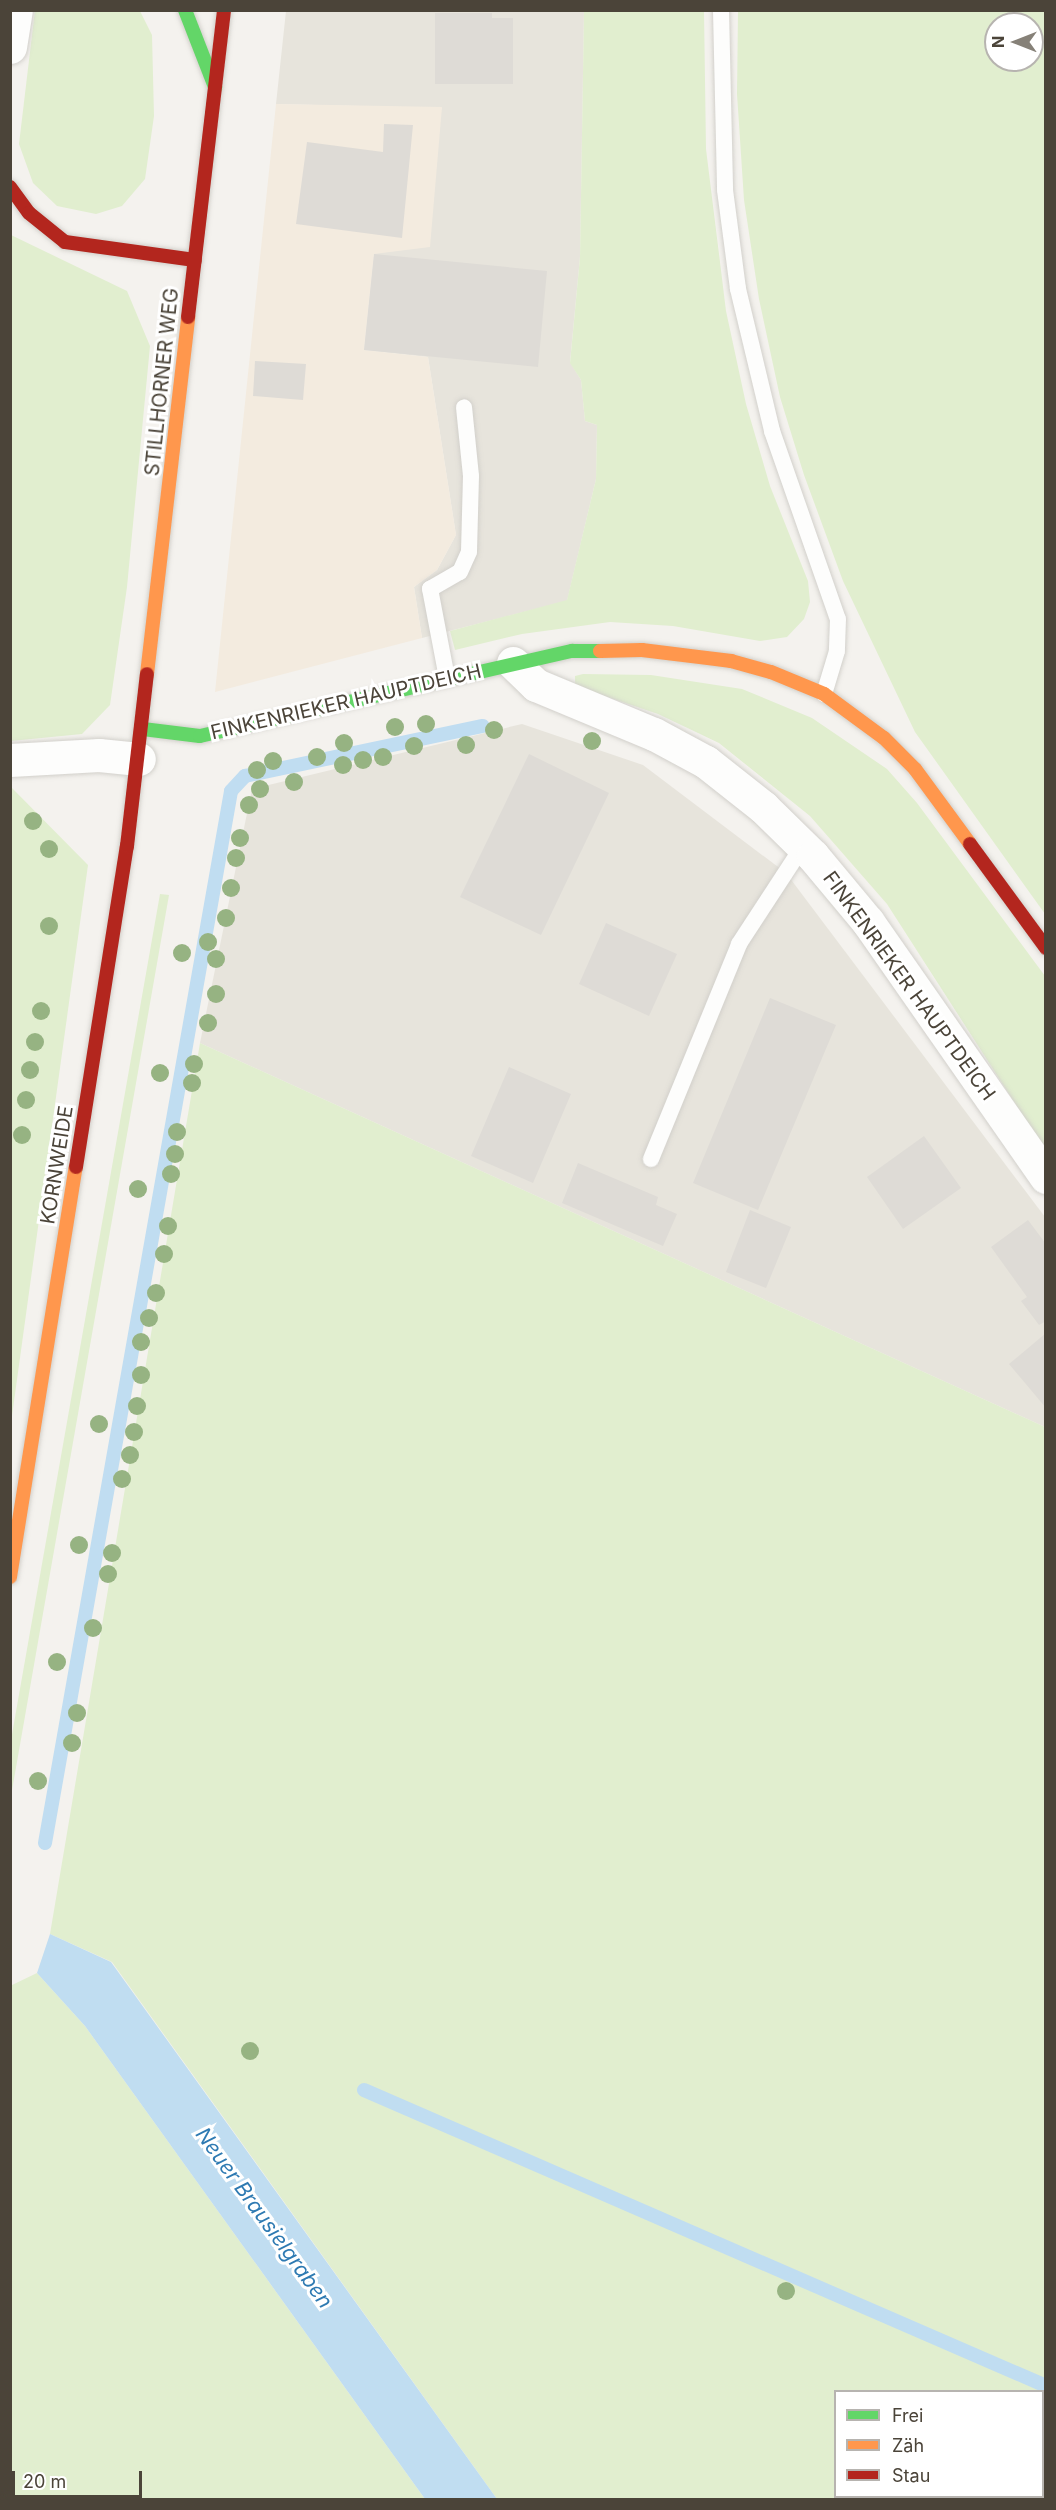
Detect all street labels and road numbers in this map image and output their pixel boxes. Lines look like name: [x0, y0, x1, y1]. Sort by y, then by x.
street label: STILLHORNER WEG: [140, 287, 184, 477]
street label: FINKENRIEKER HAUPTDEICH: [208, 659, 484, 745]
street label: FINKENRIEKER HAUPTDEICH: [818, 867, 1000, 1105]
street label: KORNWEIDE: [36, 1104, 78, 1226]

